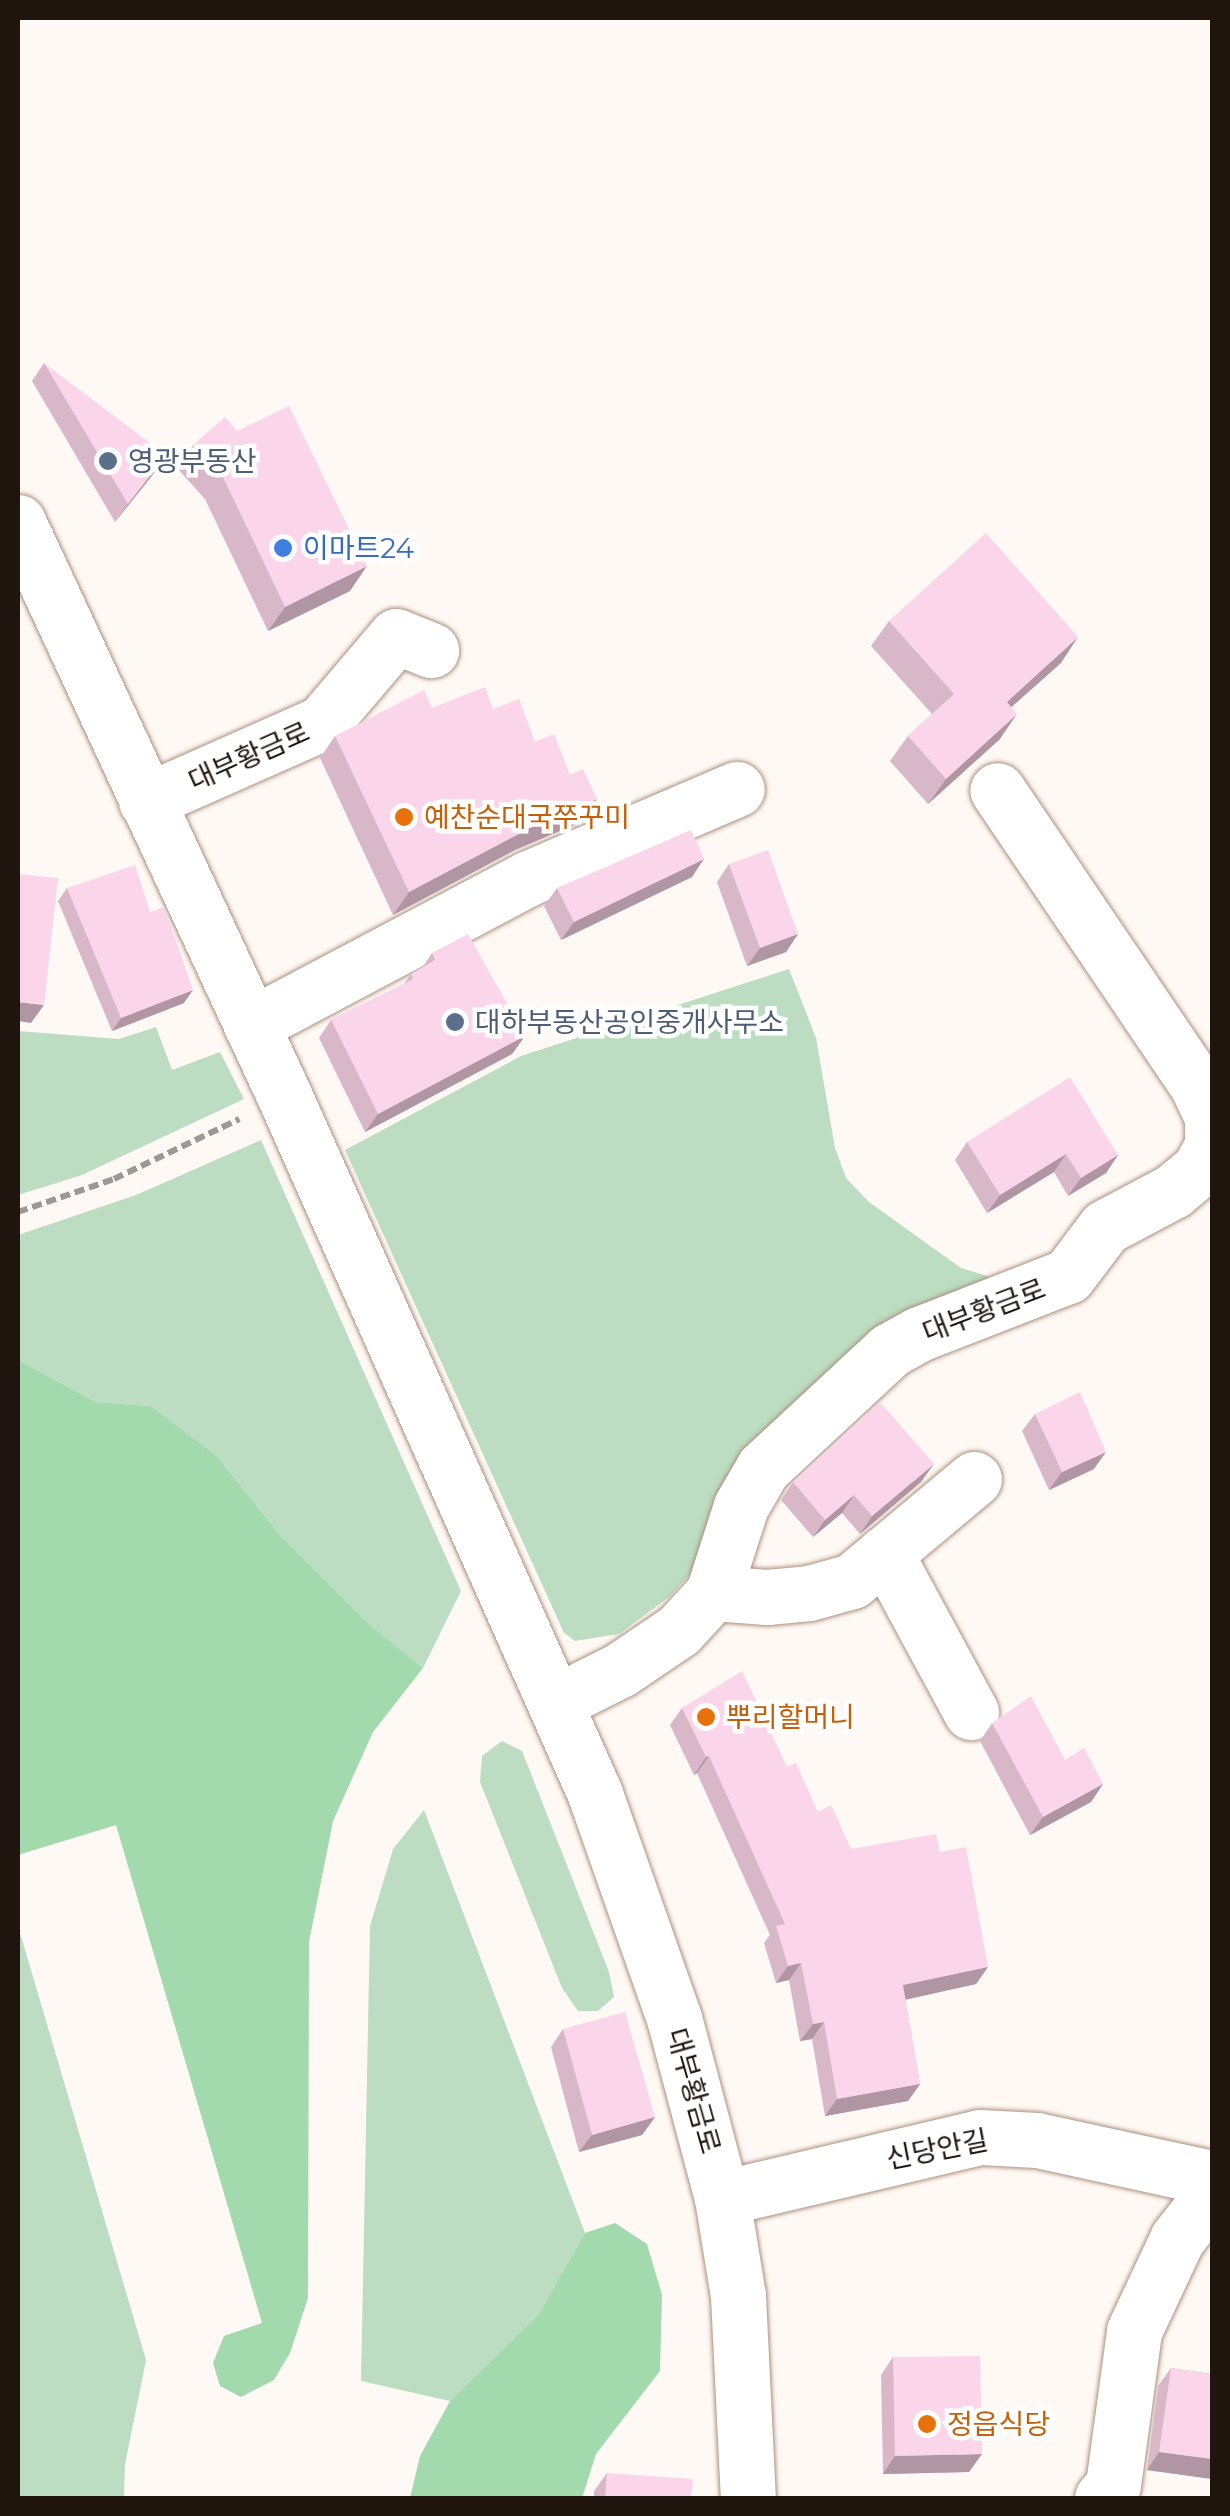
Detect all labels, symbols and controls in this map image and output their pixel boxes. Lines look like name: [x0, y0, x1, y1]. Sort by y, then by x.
place label: 영광부동산: [128, 444, 257, 478]
marker: 영광부동산: [97, 450, 119, 472]
place label: 이마트24: [303, 531, 414, 565]
marker: 이마트24: [272, 537, 294, 559]
street label: 대부황금로: [183, 714, 315, 798]
place label: 예찬순대국쭈꾸미: [424, 800, 630, 834]
marker: 예찬순대국쭈꾸미: [393, 806, 415, 828]
place label: 대하부동산공인중개사무소: [475, 1005, 784, 1039]
marker: 대하부동산공인중개사무소: [444, 1011, 466, 1033]
street label: 대부황금로: [918, 1271, 1050, 1349]
place label: 뿌리할머니: [726, 1700, 855, 1734]
marker: 뿌리할머니: [695, 1706, 717, 1728]
street label: 대부황금로: [660, 2024, 728, 2158]
street label: 신당안길: [883, 2123, 991, 2175]
place label: 정읍식당: [947, 2407, 1050, 2441]
marker: 정읍식당: [916, 2413, 938, 2435]

